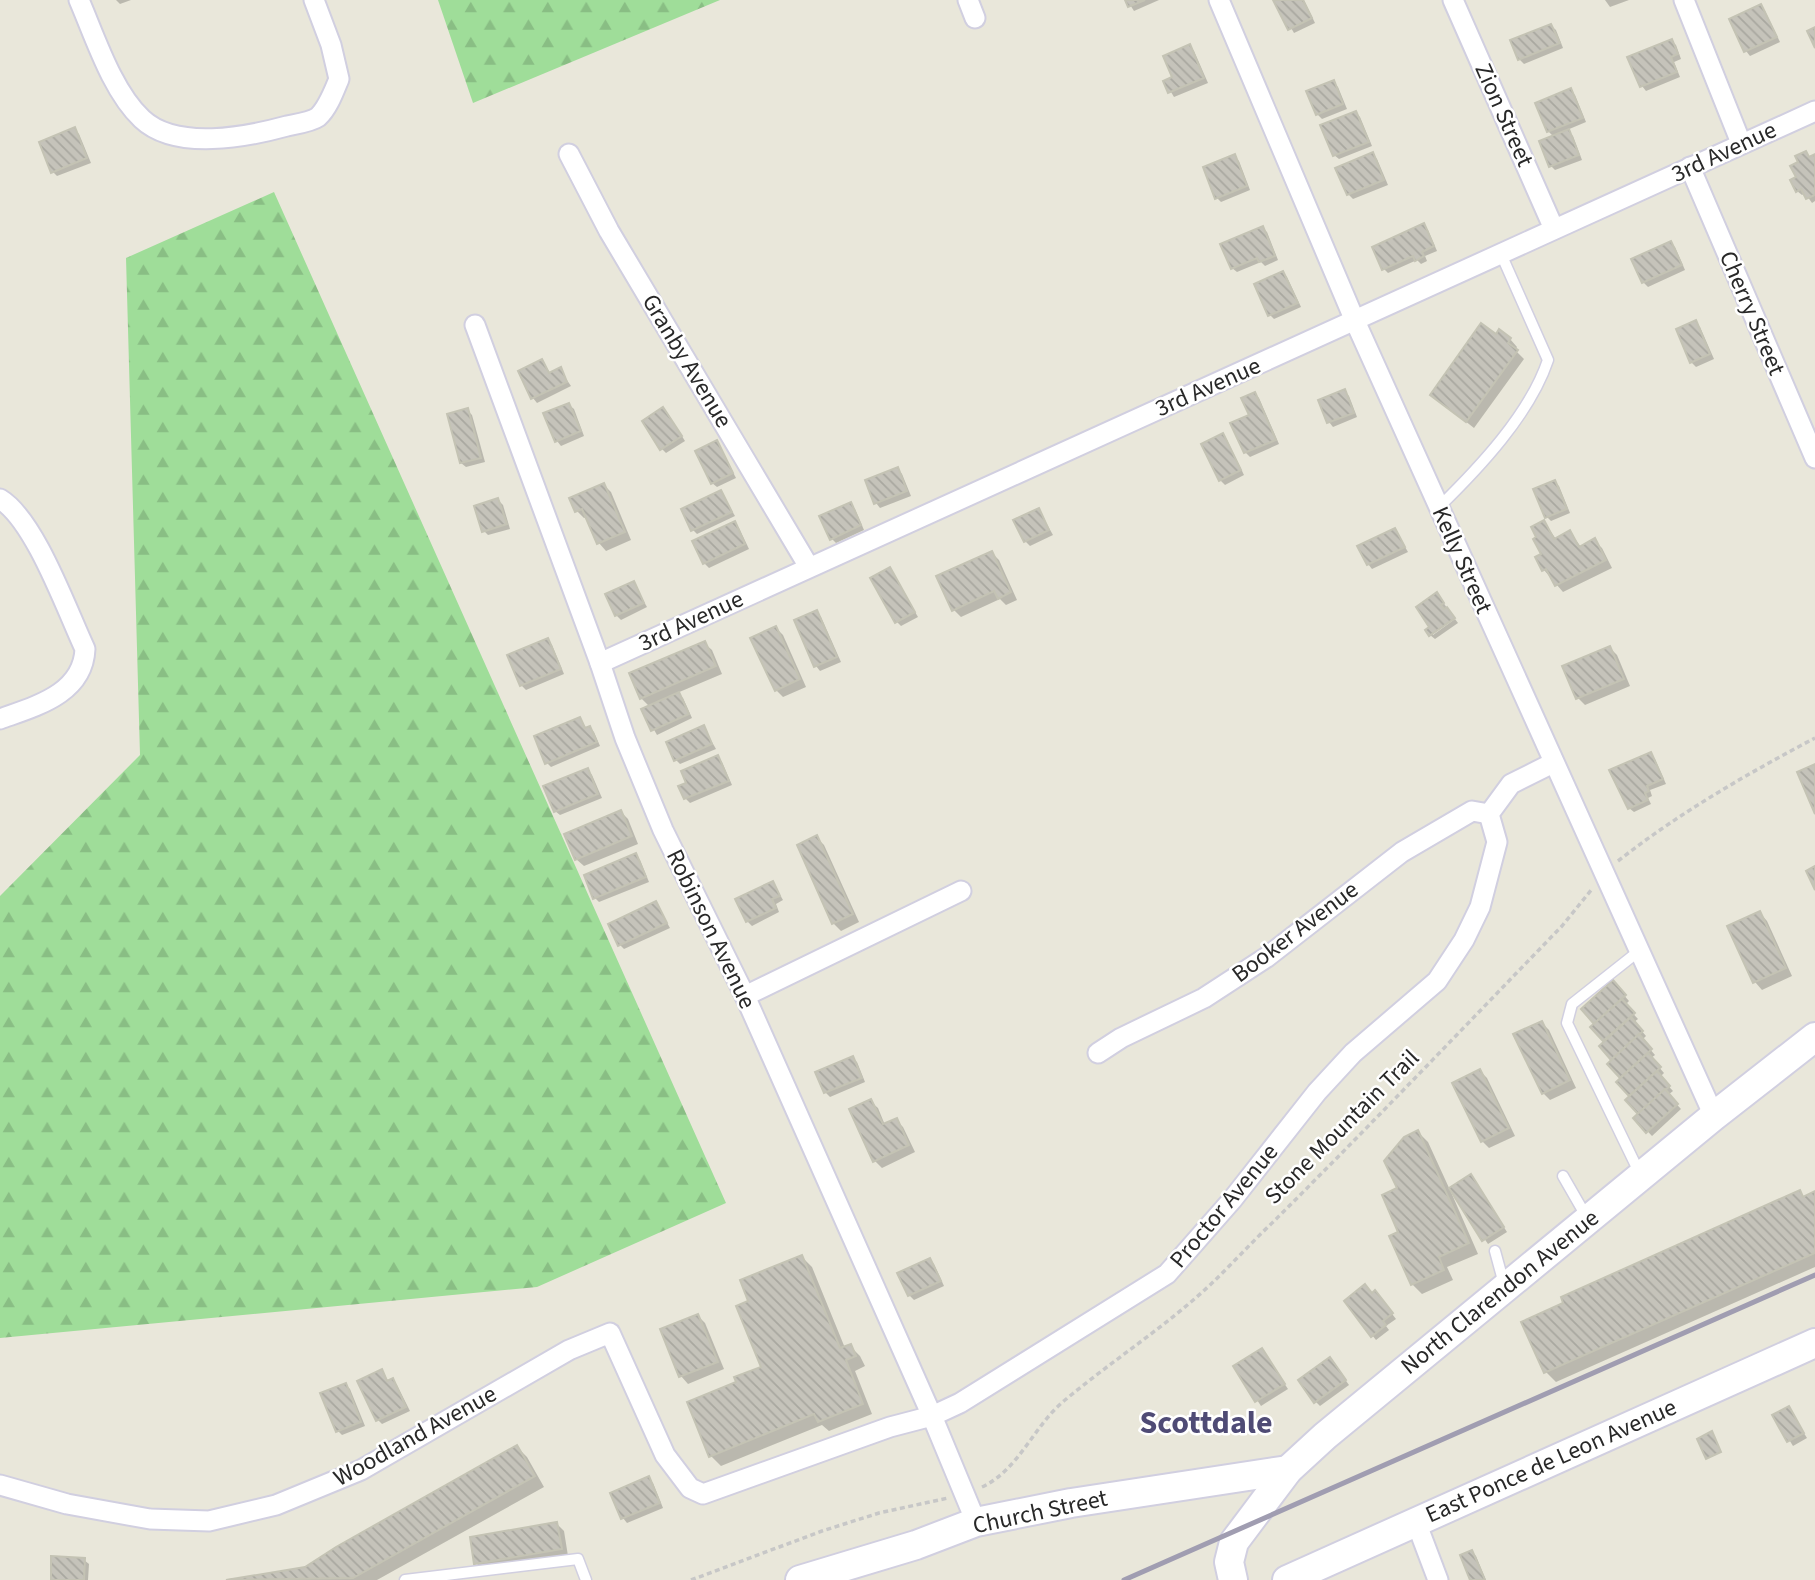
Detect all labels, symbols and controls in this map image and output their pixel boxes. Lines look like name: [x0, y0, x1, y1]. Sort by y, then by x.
street label: Zion Street: [1466, 58, 1542, 172]
street label: 3rd Avenue: [1666, 112, 1782, 192]
street label: Cherry Street: [1710, 245, 1794, 381]
street label: Granby Avenue: [633, 287, 741, 435]
street label: 3rd Avenue: [1150, 348, 1266, 426]
street label: Kelly Street: [1423, 501, 1501, 619]
street label: 3rd Avenue: [633, 581, 749, 661]
street label: Robinson Avenue: [657, 843, 765, 1015]
street label: Booker Avenue: [1224, 873, 1366, 991]
street label: Stone Mountain Trail: [1257, 1042, 1427, 1212]
street label: Proctor Avenue: [1161, 1136, 1287, 1276]
street label: North Clarendon Avenue: [1393, 1201, 1607, 1383]
street label: Woodland Avenue: [327, 1377, 503, 1495]
street label: East Ponce de Leon Avenue: [1420, 1390, 1682, 1532]
district label: Scottdale: [1139, 1400, 1273, 1446]
street label: Church Street: [969, 1481, 1111, 1543]

